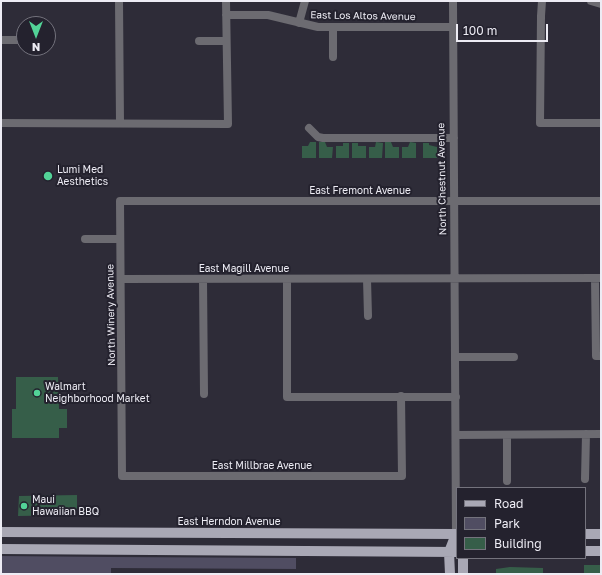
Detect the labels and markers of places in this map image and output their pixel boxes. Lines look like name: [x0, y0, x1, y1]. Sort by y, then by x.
place label: Lumi Med Aesthetics: [57, 164, 108, 188]
marker: Lumi Med Aesthetics: [42, 170, 54, 182]
place label: Walmart Neighborhood Market: [45, 381, 150, 404]
marker: Walmart Neighborhood Market: [32, 388, 42, 398]
place label: Maui Hawaiian BBQ: [32, 494, 99, 518]
marker: Maui Hawaiian BBQ: [19, 501, 29, 511]

